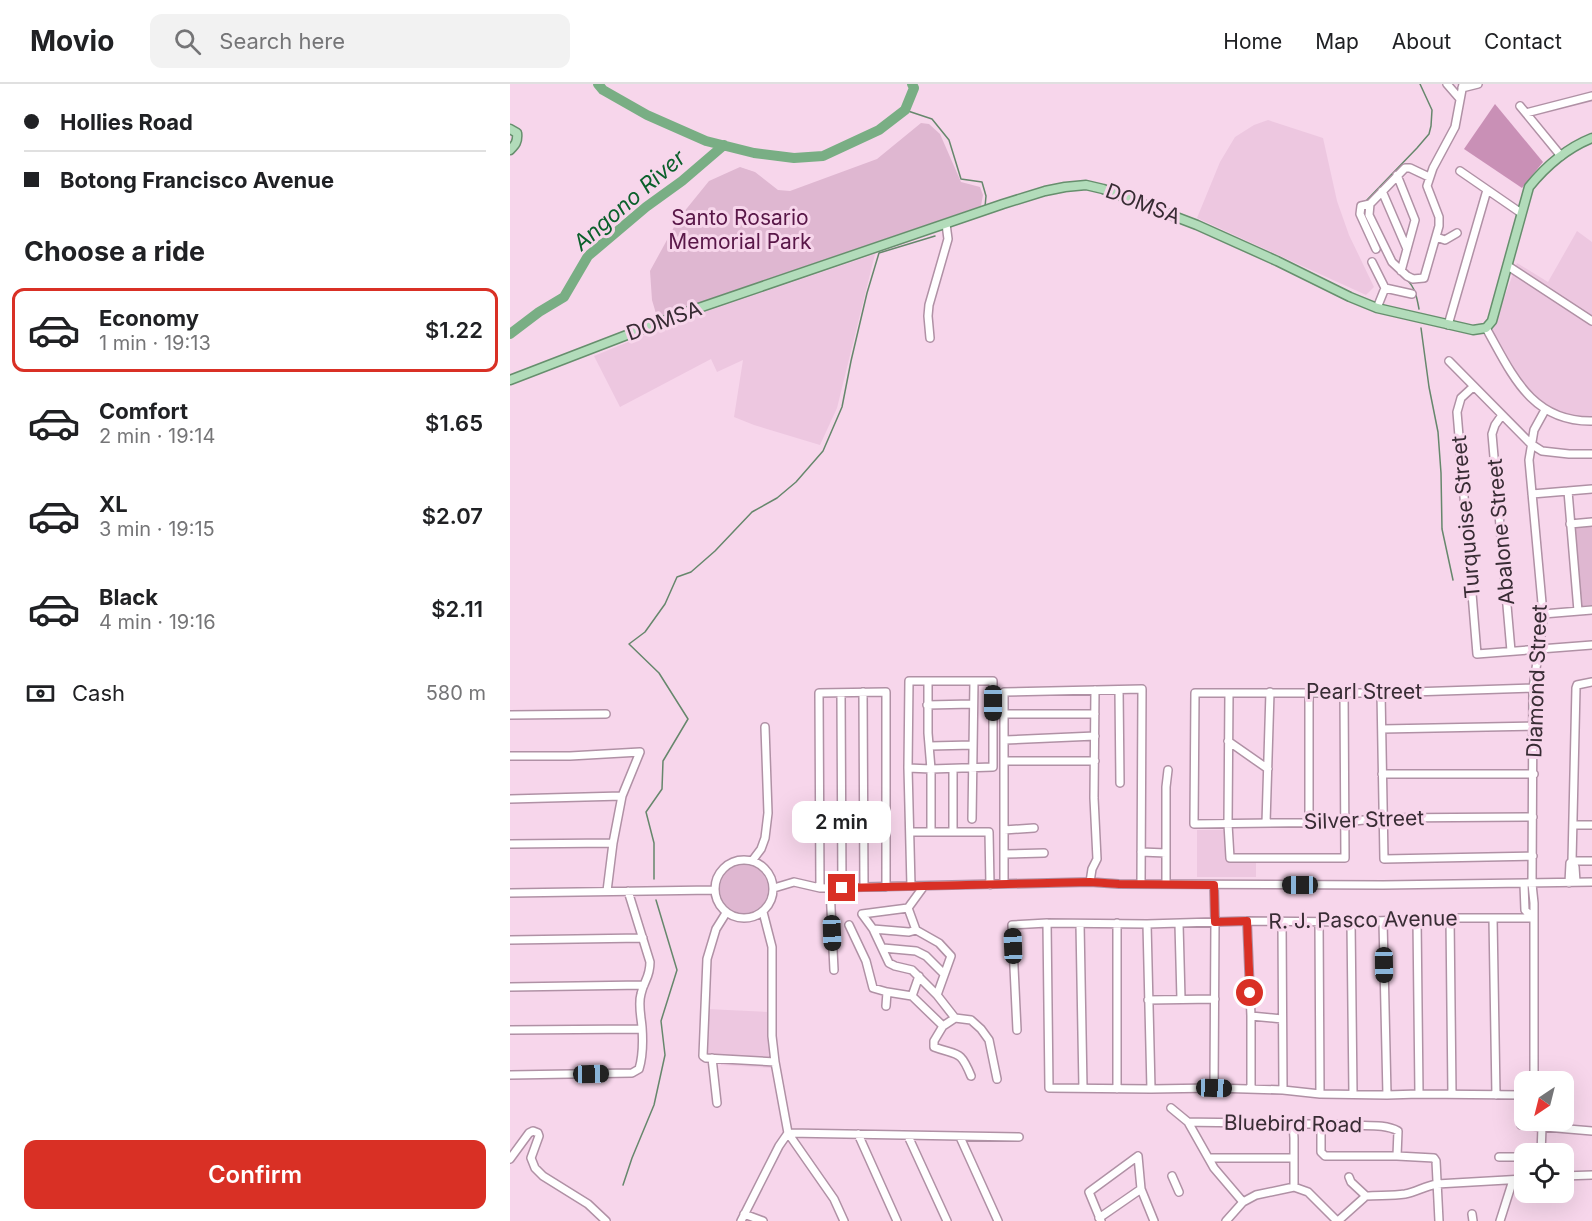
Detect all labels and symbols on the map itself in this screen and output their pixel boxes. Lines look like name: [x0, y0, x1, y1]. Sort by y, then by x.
water label: Angono River: [567, 144, 691, 256]
street label: DOMSA: [1102, 178, 1184, 229]
park label: Santo Rosario Memorial Park: [668, 205, 812, 254]
street label: DOMSA: [623, 295, 705, 346]
street label: Turquoise Street: [1446, 434, 1485, 600]
street label: Abalone Street: [1482, 458, 1519, 606]
street label: Diamond Street: [1521, 604, 1552, 758]
street label: Pearl Street: [1306, 679, 1422, 704]
car: [984, 685, 1002, 721]
callout: 2 min: [792, 801, 892, 843]
street label: Silver Street: [1303, 805, 1425, 834]
route end: [828, 874, 855, 901]
car: [1282, 876, 1318, 894]
street label: R. J. Pasco Avenue: [1268, 905, 1458, 934]
car: [822, 915, 842, 951]
car: [1003, 928, 1023, 964]
car: [1375, 947, 1393, 983]
route start: [1236, 979, 1263, 1006]
car: [573, 1065, 609, 1083]
north arrow: [1514, 1071, 1574, 1131]
car: [1196, 1078, 1232, 1098]
street label: Bluebird Road: [1224, 1110, 1362, 1137]

